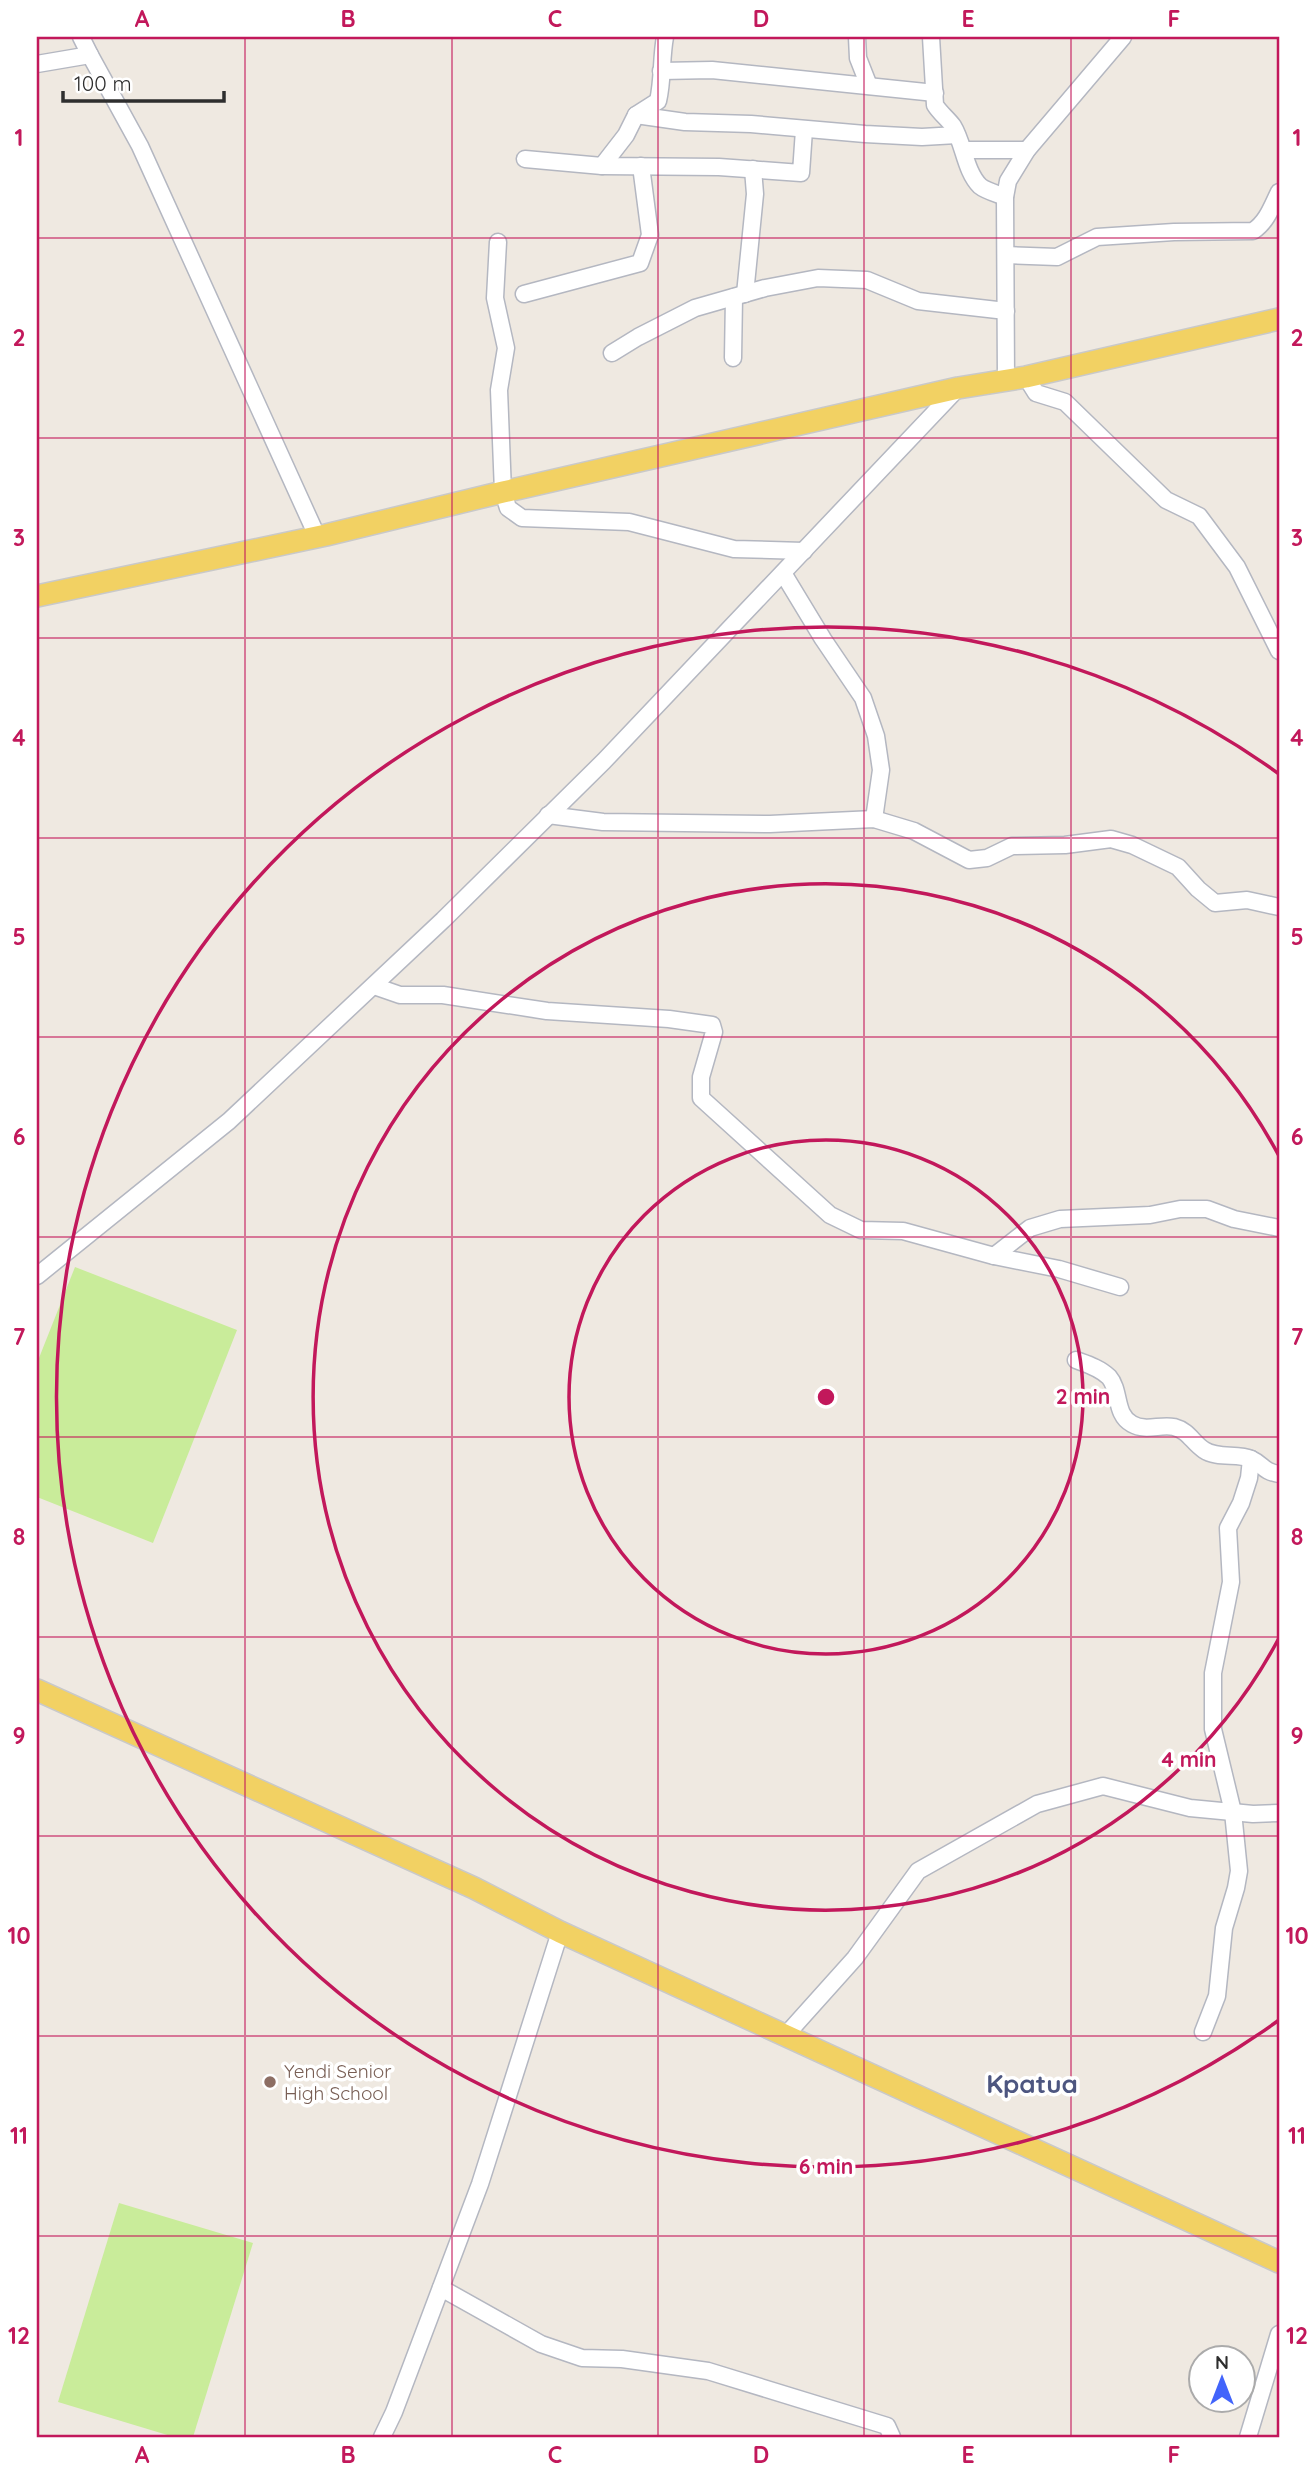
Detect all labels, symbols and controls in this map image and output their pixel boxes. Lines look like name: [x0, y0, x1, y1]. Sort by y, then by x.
text: A: [135, 4, 150, 33]
text: B: [340, 4, 356, 33]
text: C: [548, 4, 562, 33]
text: D: [753, 4, 769, 33]
text: E: [961, 4, 975, 33]
text: F: [1168, 4, 1180, 33]
scale bar: [63, 60, 224, 104]
text: 100 m: [74, 70, 132, 96]
text: 1: [15, 123, 23, 152]
text: 1: [1293, 123, 1301, 152]
text: 2: [12, 323, 26, 352]
text: 2: [1290, 323, 1304, 352]
text: 3: [13, 523, 25, 552]
text: 3: [1291, 523, 1303, 552]
text: 4: [12, 723, 26, 752]
text: 4: [1290, 723, 1304, 752]
text: 5: [12, 922, 26, 951]
text: 5: [1290, 922, 1304, 951]
text: 6: [13, 1122, 25, 1151]
text: 6: [1291, 1122, 1303, 1151]
text: 7: [13, 1322, 26, 1351]
text: 7: [1291, 1322, 1304, 1351]
text: 2 min: [1056, 1383, 1110, 1409]
centre of rings: [814, 1385, 838, 1409]
text: 8: [13, 1522, 25, 1551]
text: 8: [1291, 1522, 1303, 1551]
text: 9: [12, 1721, 26, 1750]
text: 9: [1290, 1721, 1304, 1750]
text: 4 min: [1161, 1746, 1217, 1772]
text: 10: [7, 1921, 31, 1950]
text: 10: [1285, 1921, 1309, 1950]
place label: Yendi Senior High School: [284, 2059, 392, 2105]
district label: Kpatua: [986, 2067, 1078, 2100]
marker: Yendi Senior High School: [262, 2074, 278, 2090]
text: 11: [10, 2121, 28, 2150]
text: 11: [1288, 2121, 1306, 2150]
text: 6 min: [799, 2153, 853, 2179]
text: 12: [8, 2321, 30, 2350]
text: 12: [1286, 2321, 1308, 2350]
north arrow: [1186, 2344, 1256, 2414]
text: N: [1215, 2350, 1229, 2374]
text: A: [135, 2440, 150, 2469]
text: B: [340, 2440, 356, 2469]
text: C: [548, 2440, 562, 2469]
text: D: [753, 2440, 769, 2469]
text: E: [961, 2440, 975, 2469]
text: F: [1168, 2440, 1180, 2469]

